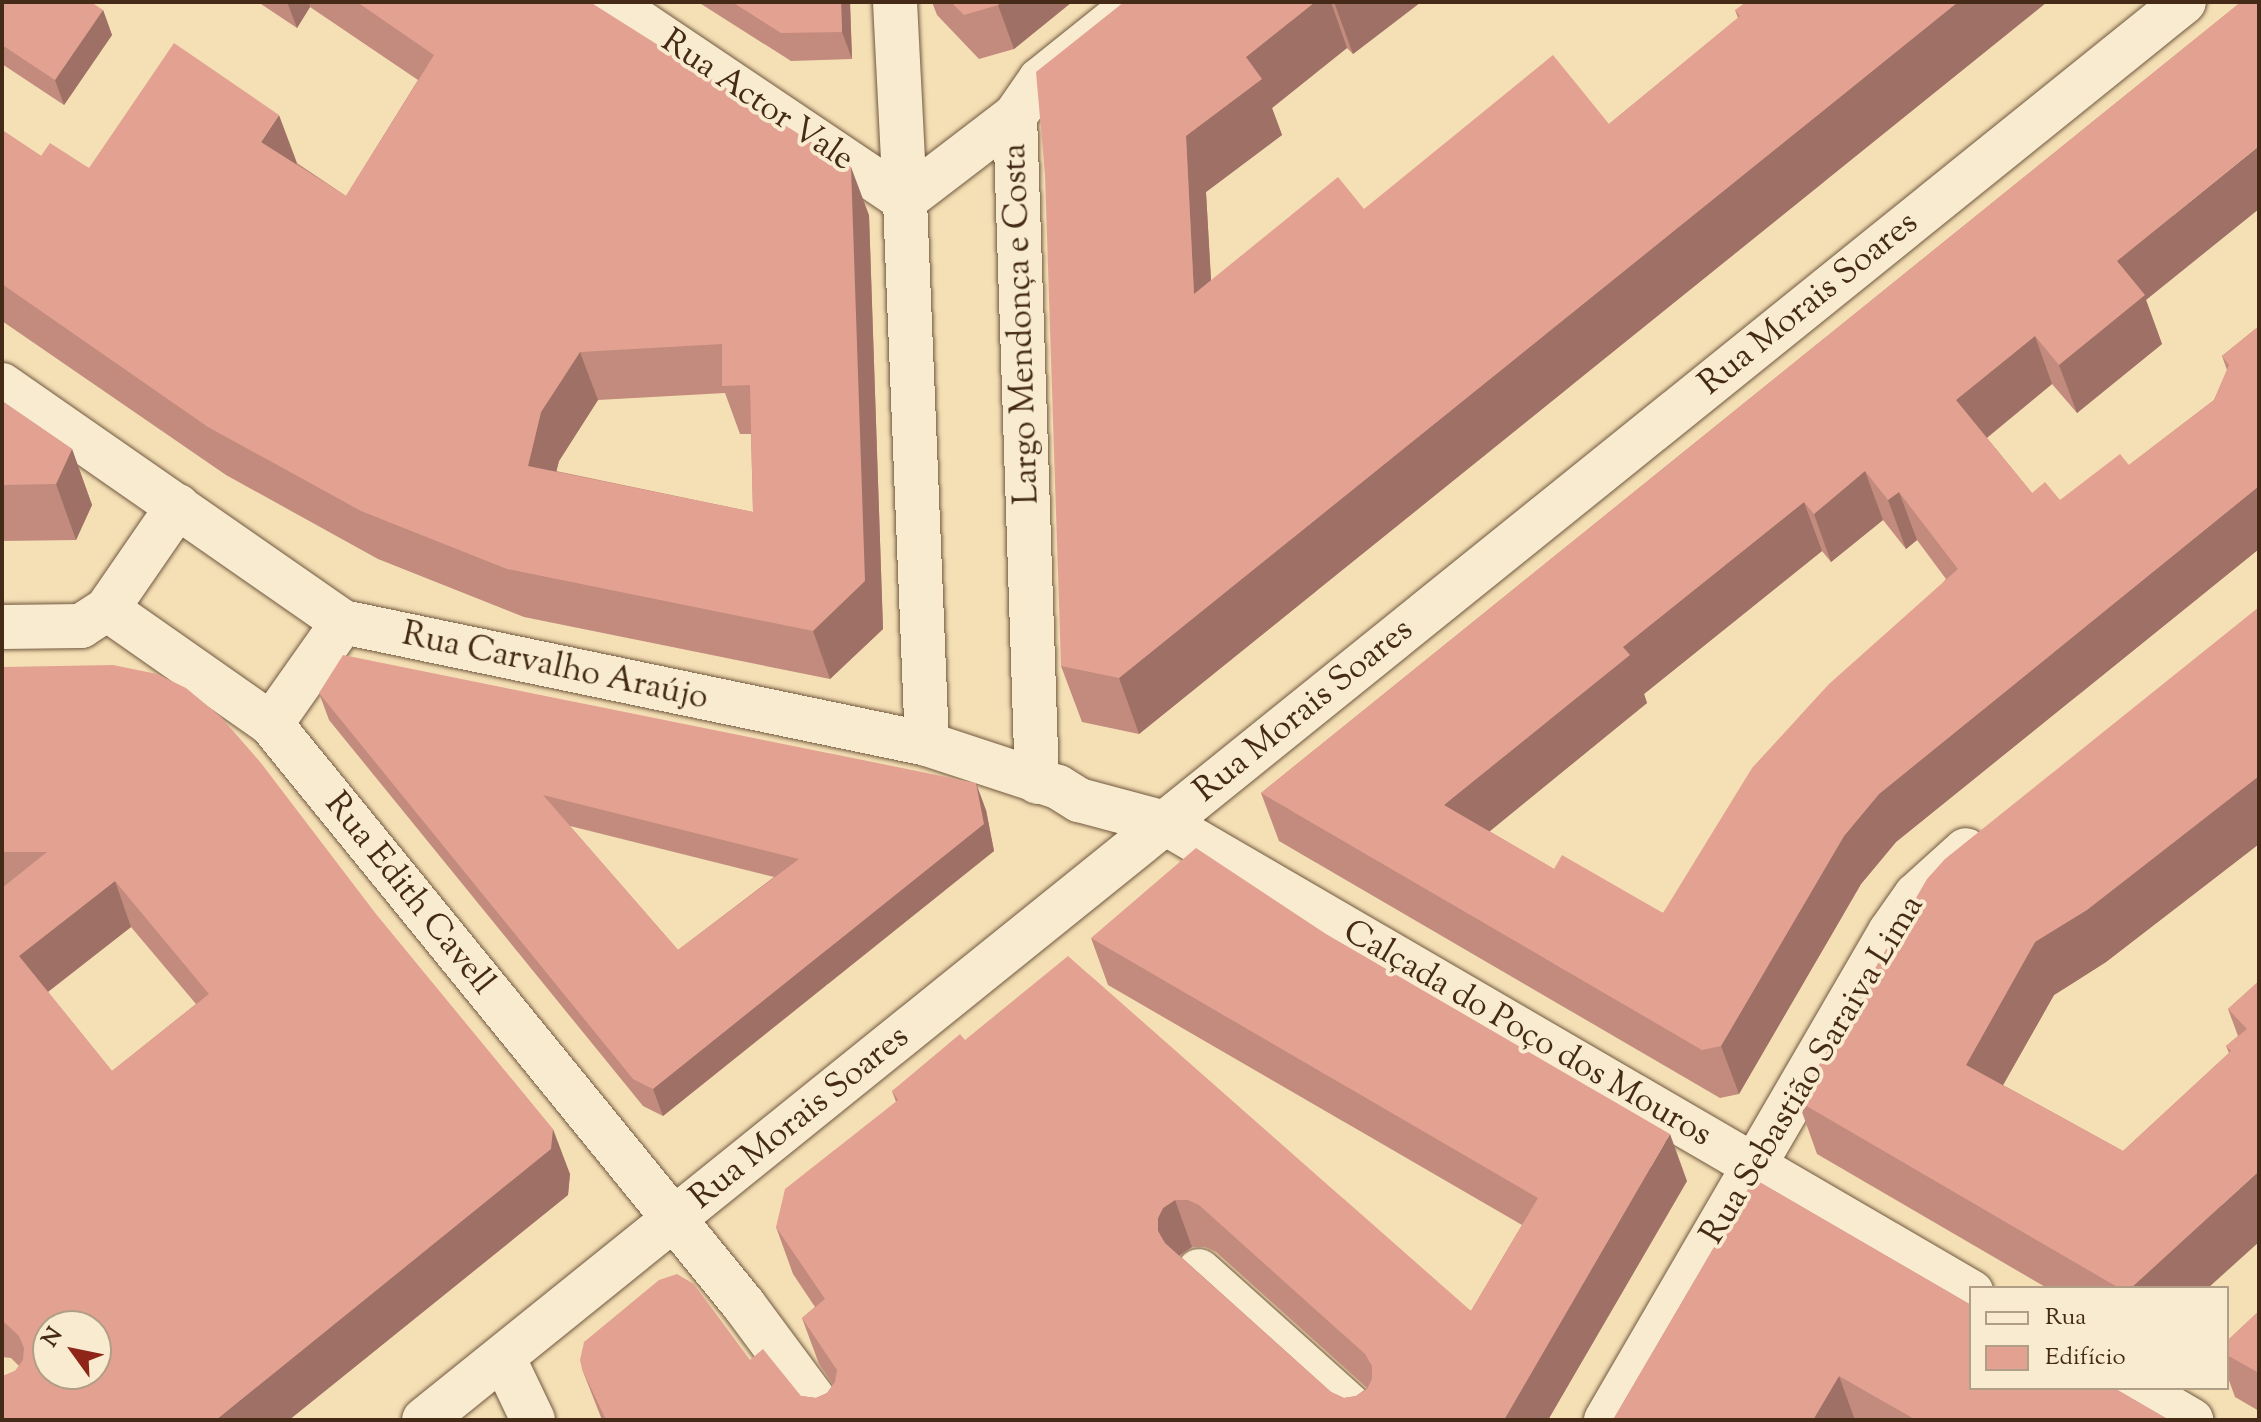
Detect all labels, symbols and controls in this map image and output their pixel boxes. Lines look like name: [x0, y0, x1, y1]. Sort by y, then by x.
street label: Rua Actor Vale: [653, 22, 861, 180]
street label: Largo Mendonça e Costa: [995, 143, 1049, 505]
street label: Rua Morais Soares: [1691, 203, 1927, 405]
street label: Rua Morais Soares: [1186, 610, 1422, 812]
street label: Rua Carvalho Araújo: [398, 615, 712, 719]
street label: Rua Edith Cavell: [315, 785, 503, 1003]
street label: Rua Sebastião Saraiva Lima: [1693, 888, 1933, 1252]
street label: Calçada do Poço dos Mouros: [1336, 912, 1718, 1156]
street label: Rua Morais Soares: [682, 1017, 918, 1219]
legend: [1969, 1286, 2229, 1390]
text: Rua: [2045, 1301, 2086, 1335]
north arrow: [32, 1310, 112, 1390]
text: N: [35, 1322, 72, 1354]
text: Edifício: [2045, 1341, 2126, 1375]

